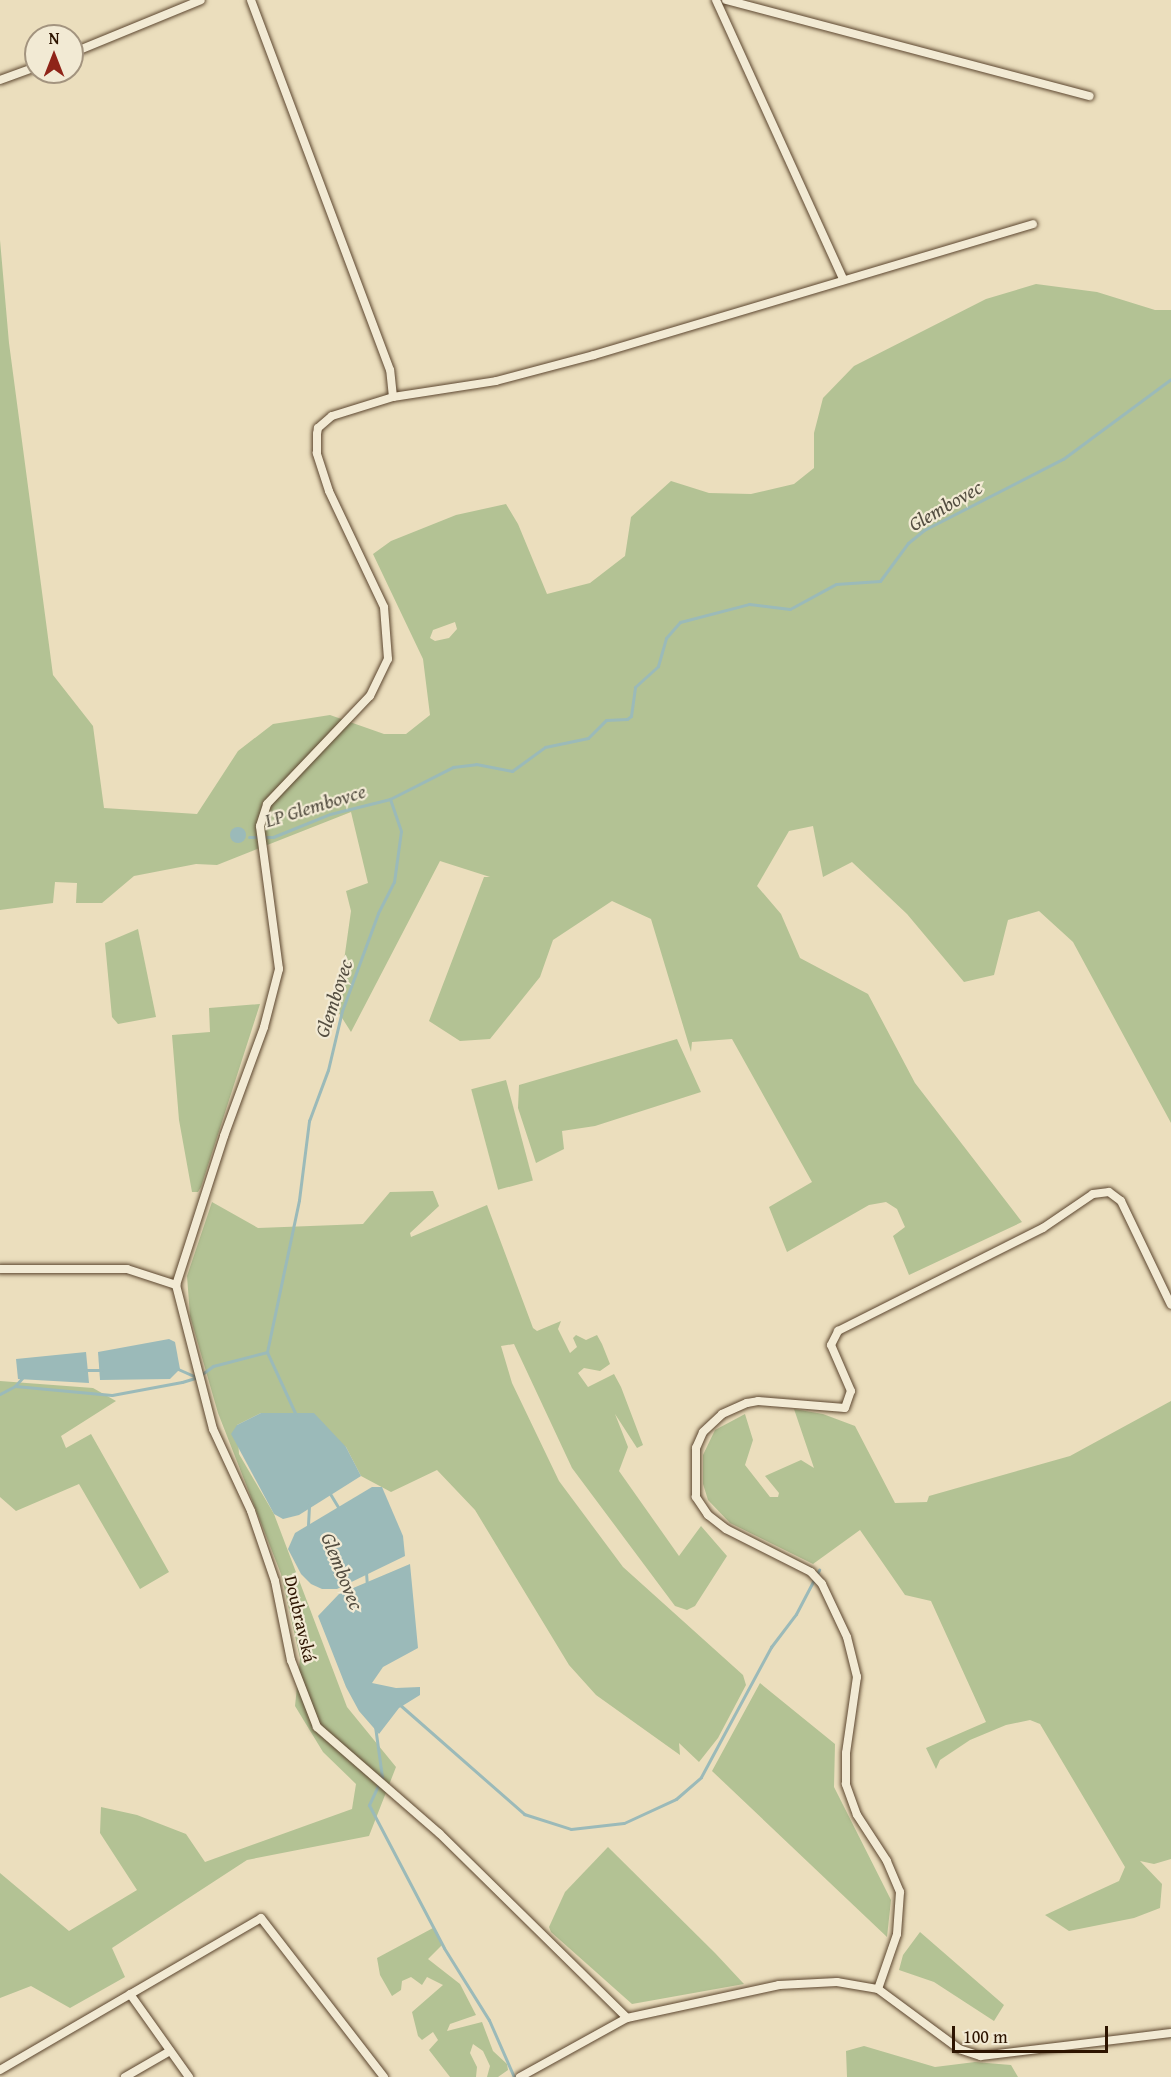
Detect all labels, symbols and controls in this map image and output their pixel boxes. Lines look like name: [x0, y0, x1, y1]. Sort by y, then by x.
north arrow: [24, 24, 84, 84]
text: N: [49, 26, 59, 50]
water label: Glembovec: [904, 474, 986, 536]
water label: LP Glembovce: [262, 778, 368, 832]
water label: Glembovec: [309, 956, 357, 1040]
water label: Glembovec: [317, 1529, 369, 1613]
street label: Doubravská: [280, 1573, 320, 1665]
scale bar: [955, 2014, 1111, 2052]
text: 100 m: [963, 2023, 1008, 2050]

